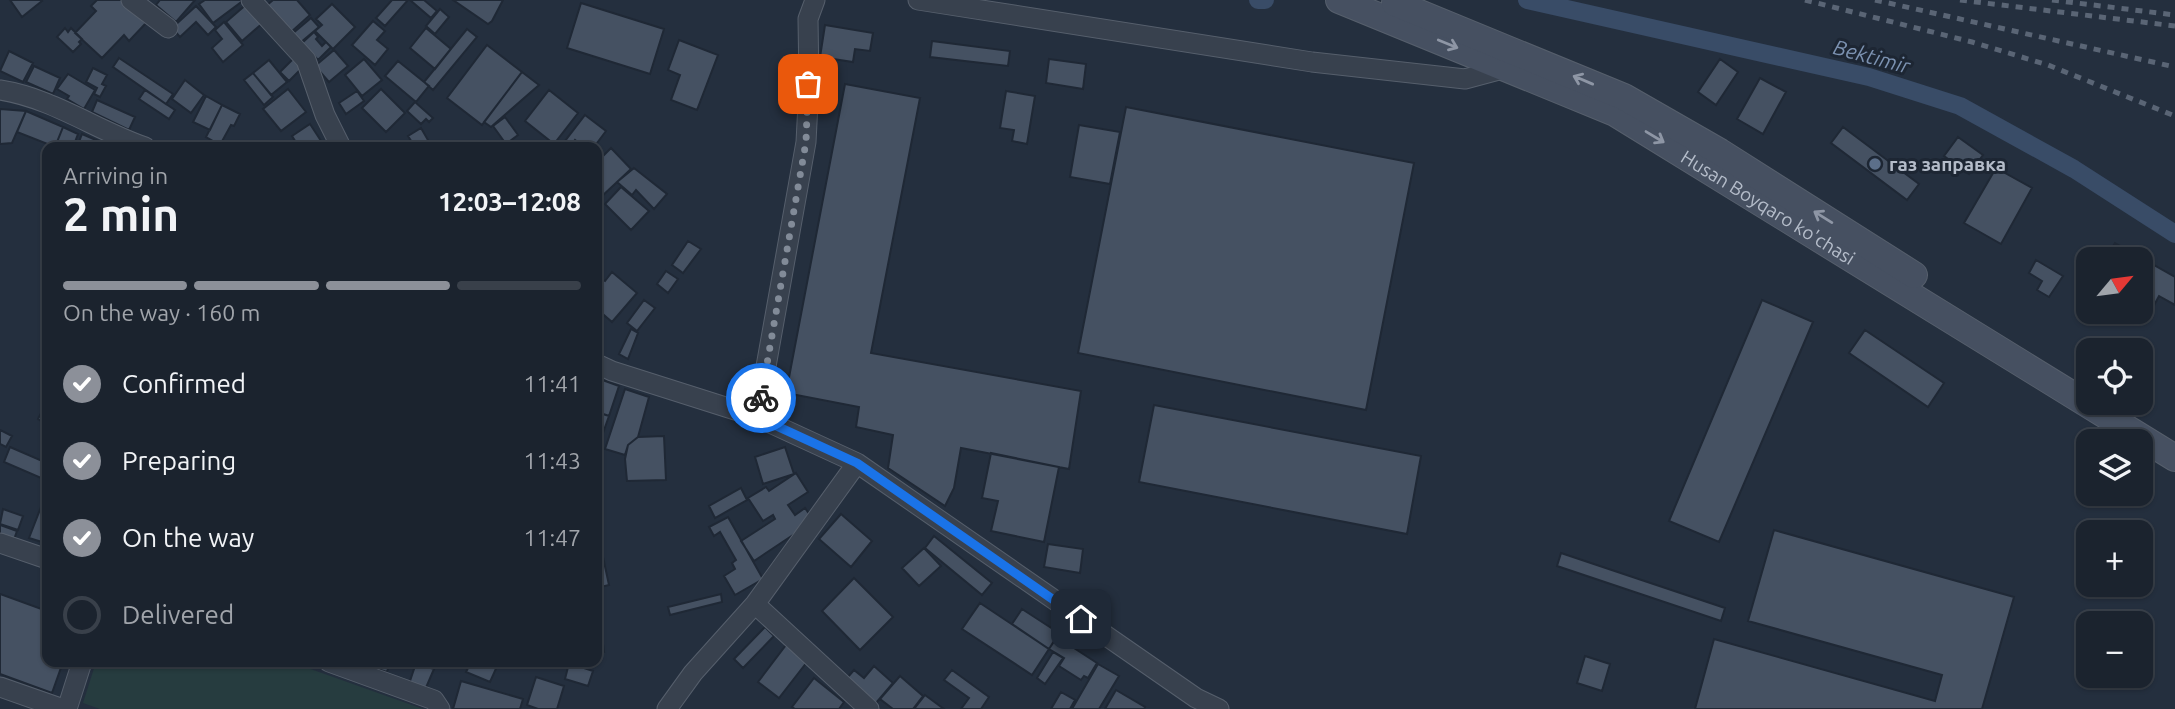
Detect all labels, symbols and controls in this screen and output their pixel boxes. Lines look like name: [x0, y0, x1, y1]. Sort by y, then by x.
water label: Bektimir: [1831, 34, 1914, 78]
one-way arrow: [1436, 39, 1458, 52]
pin: [778, 54, 838, 114]
icon: bag: [789, 65, 827, 103]
one-way arrow: [1573, 72, 1594, 85]
one-way arrow: [1644, 130, 1664, 144]
street label: Husan Boyqaro ko'chasi: [1677, 145, 1859, 269]
place label: газ заправка: [1889, 153, 2006, 175]
marker: газ заправка: [1867, 156, 1883, 172]
text: Arriving in: [63, 163, 168, 188]
text: 12:03–12:08: [438, 187, 581, 216]
text: 2 min: [63, 188, 179, 240]
one-way arrow: [1813, 210, 1833, 224]
north arrow: [2076, 247, 2152, 324]
map controls: [2076, 247, 2153, 688]
text: On the way · 160 m: [63, 300, 260, 325]
button: locate: [2076, 338, 2153, 415]
courier: [726, 363, 796, 433]
icon: check: [63, 365, 101, 403]
text: Confirmed: [122, 369, 246, 398]
text: 11:41: [523, 371, 581, 396]
icon: bike: [742, 379, 780, 417]
button: layers: [2076, 429, 2153, 506]
icon: check: [63, 442, 101, 480]
text: Preparing: [122, 446, 236, 475]
text: 11:43: [523, 448, 581, 473]
icon: check: [63, 519, 101, 557]
button: +: [2076, 520, 2153, 597]
text: On the way: [122, 523, 254, 552]
text: 11:47: [523, 525, 581, 550]
pin: [1051, 589, 1111, 649]
text: Delivered: [122, 600, 234, 629]
icon: home: [1062, 600, 1100, 638]
button: −: [2076, 611, 2153, 688]

